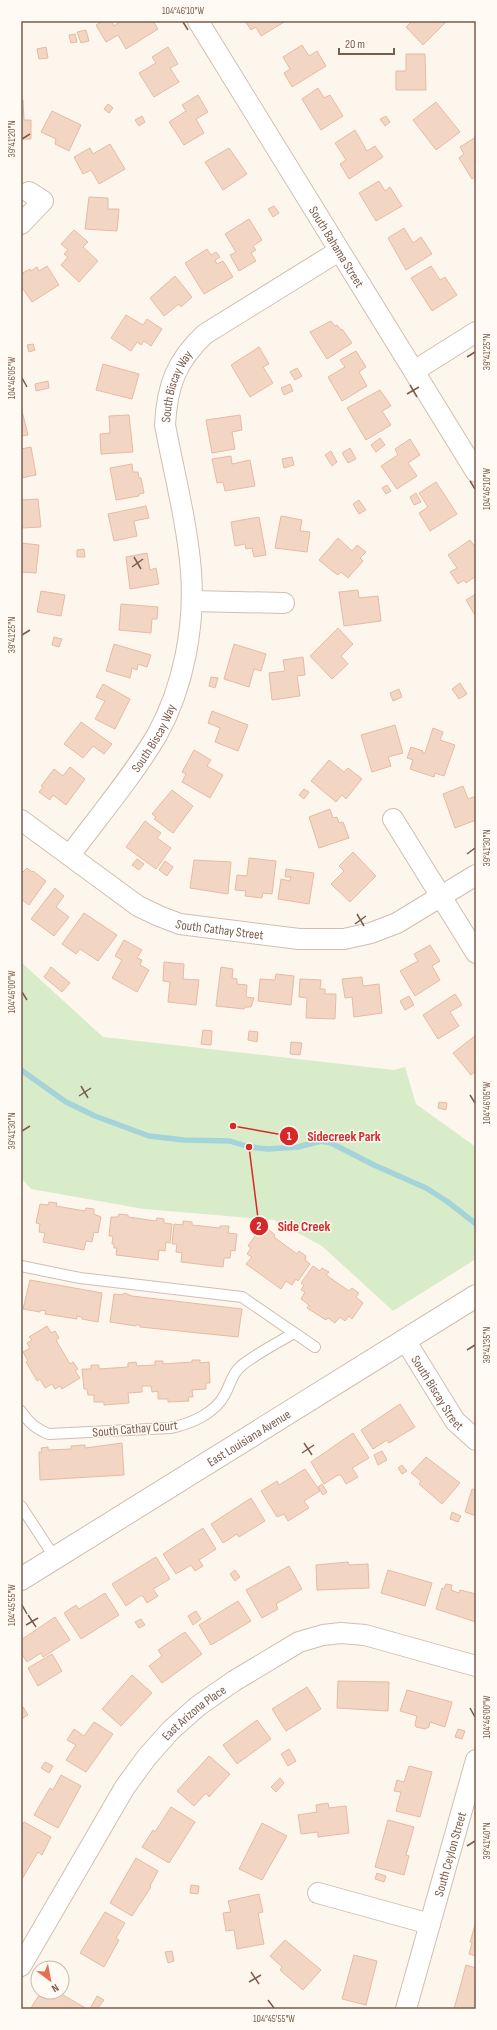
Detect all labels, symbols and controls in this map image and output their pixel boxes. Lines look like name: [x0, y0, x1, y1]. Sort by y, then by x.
text: 104°46'10"W: [162, 5, 205, 17]
scale bar: [339, 30, 394, 56]
text: 20 m: [345, 37, 365, 52]
text: 39°41'20"N: [6, 120, 18, 158]
street label: South Bahama Street: [305, 204, 367, 291]
text: 39°41'25"N: [481, 334, 493, 370]
street label: South Biscay Way: [158, 347, 196, 423]
text: 104°46'05"W: [6, 356, 18, 399]
text: 104°46'10"W: [481, 467, 493, 510]
text: 39°41'25"N: [6, 617, 18, 653]
street label: South Biscay Way: [128, 702, 180, 776]
text: 39°41'30"N: [481, 829, 493, 867]
street label: South Cathay Street: [173, 916, 264, 943]
text: 104°46'00"W: [6, 970, 18, 1014]
text: 104°46'05"W: [481, 1081, 493, 1124]
text: 39°41'30"N: [6, 1112, 18, 1150]
callout: Sidecreek Park: [279, 1123, 389, 1149]
text: Sidecreek Park: [307, 1128, 381, 1145]
text: 1: [287, 1129, 292, 1144]
callout: Side Creek: [249, 1213, 338, 1239]
text: Side Creek: [278, 1218, 330, 1235]
text: 2: [256, 1219, 262, 1234]
text: 39°41'35"N: [481, 1327, 493, 1363]
street label: South Biscay Street: [407, 1353, 467, 1434]
street label: East Louisiana Avenue: [204, 1406, 294, 1470]
street label: South Cathay Court: [92, 1417, 178, 1441]
text: 104°45'55"W: [6, 1584, 18, 1626]
street label: East Arizona Place: [159, 1682, 229, 1744]
text: 104°46'00"W: [481, 1695, 493, 1739]
street label: South Ceylon Street: [431, 1810, 470, 1899]
text: 39°41'40"N: [481, 1822, 493, 1860]
north arrow: [30, 1960, 70, 2000]
text: N: [49, 1981, 61, 1995]
text: 104°45'55"W: [253, 2013, 295, 2025]

